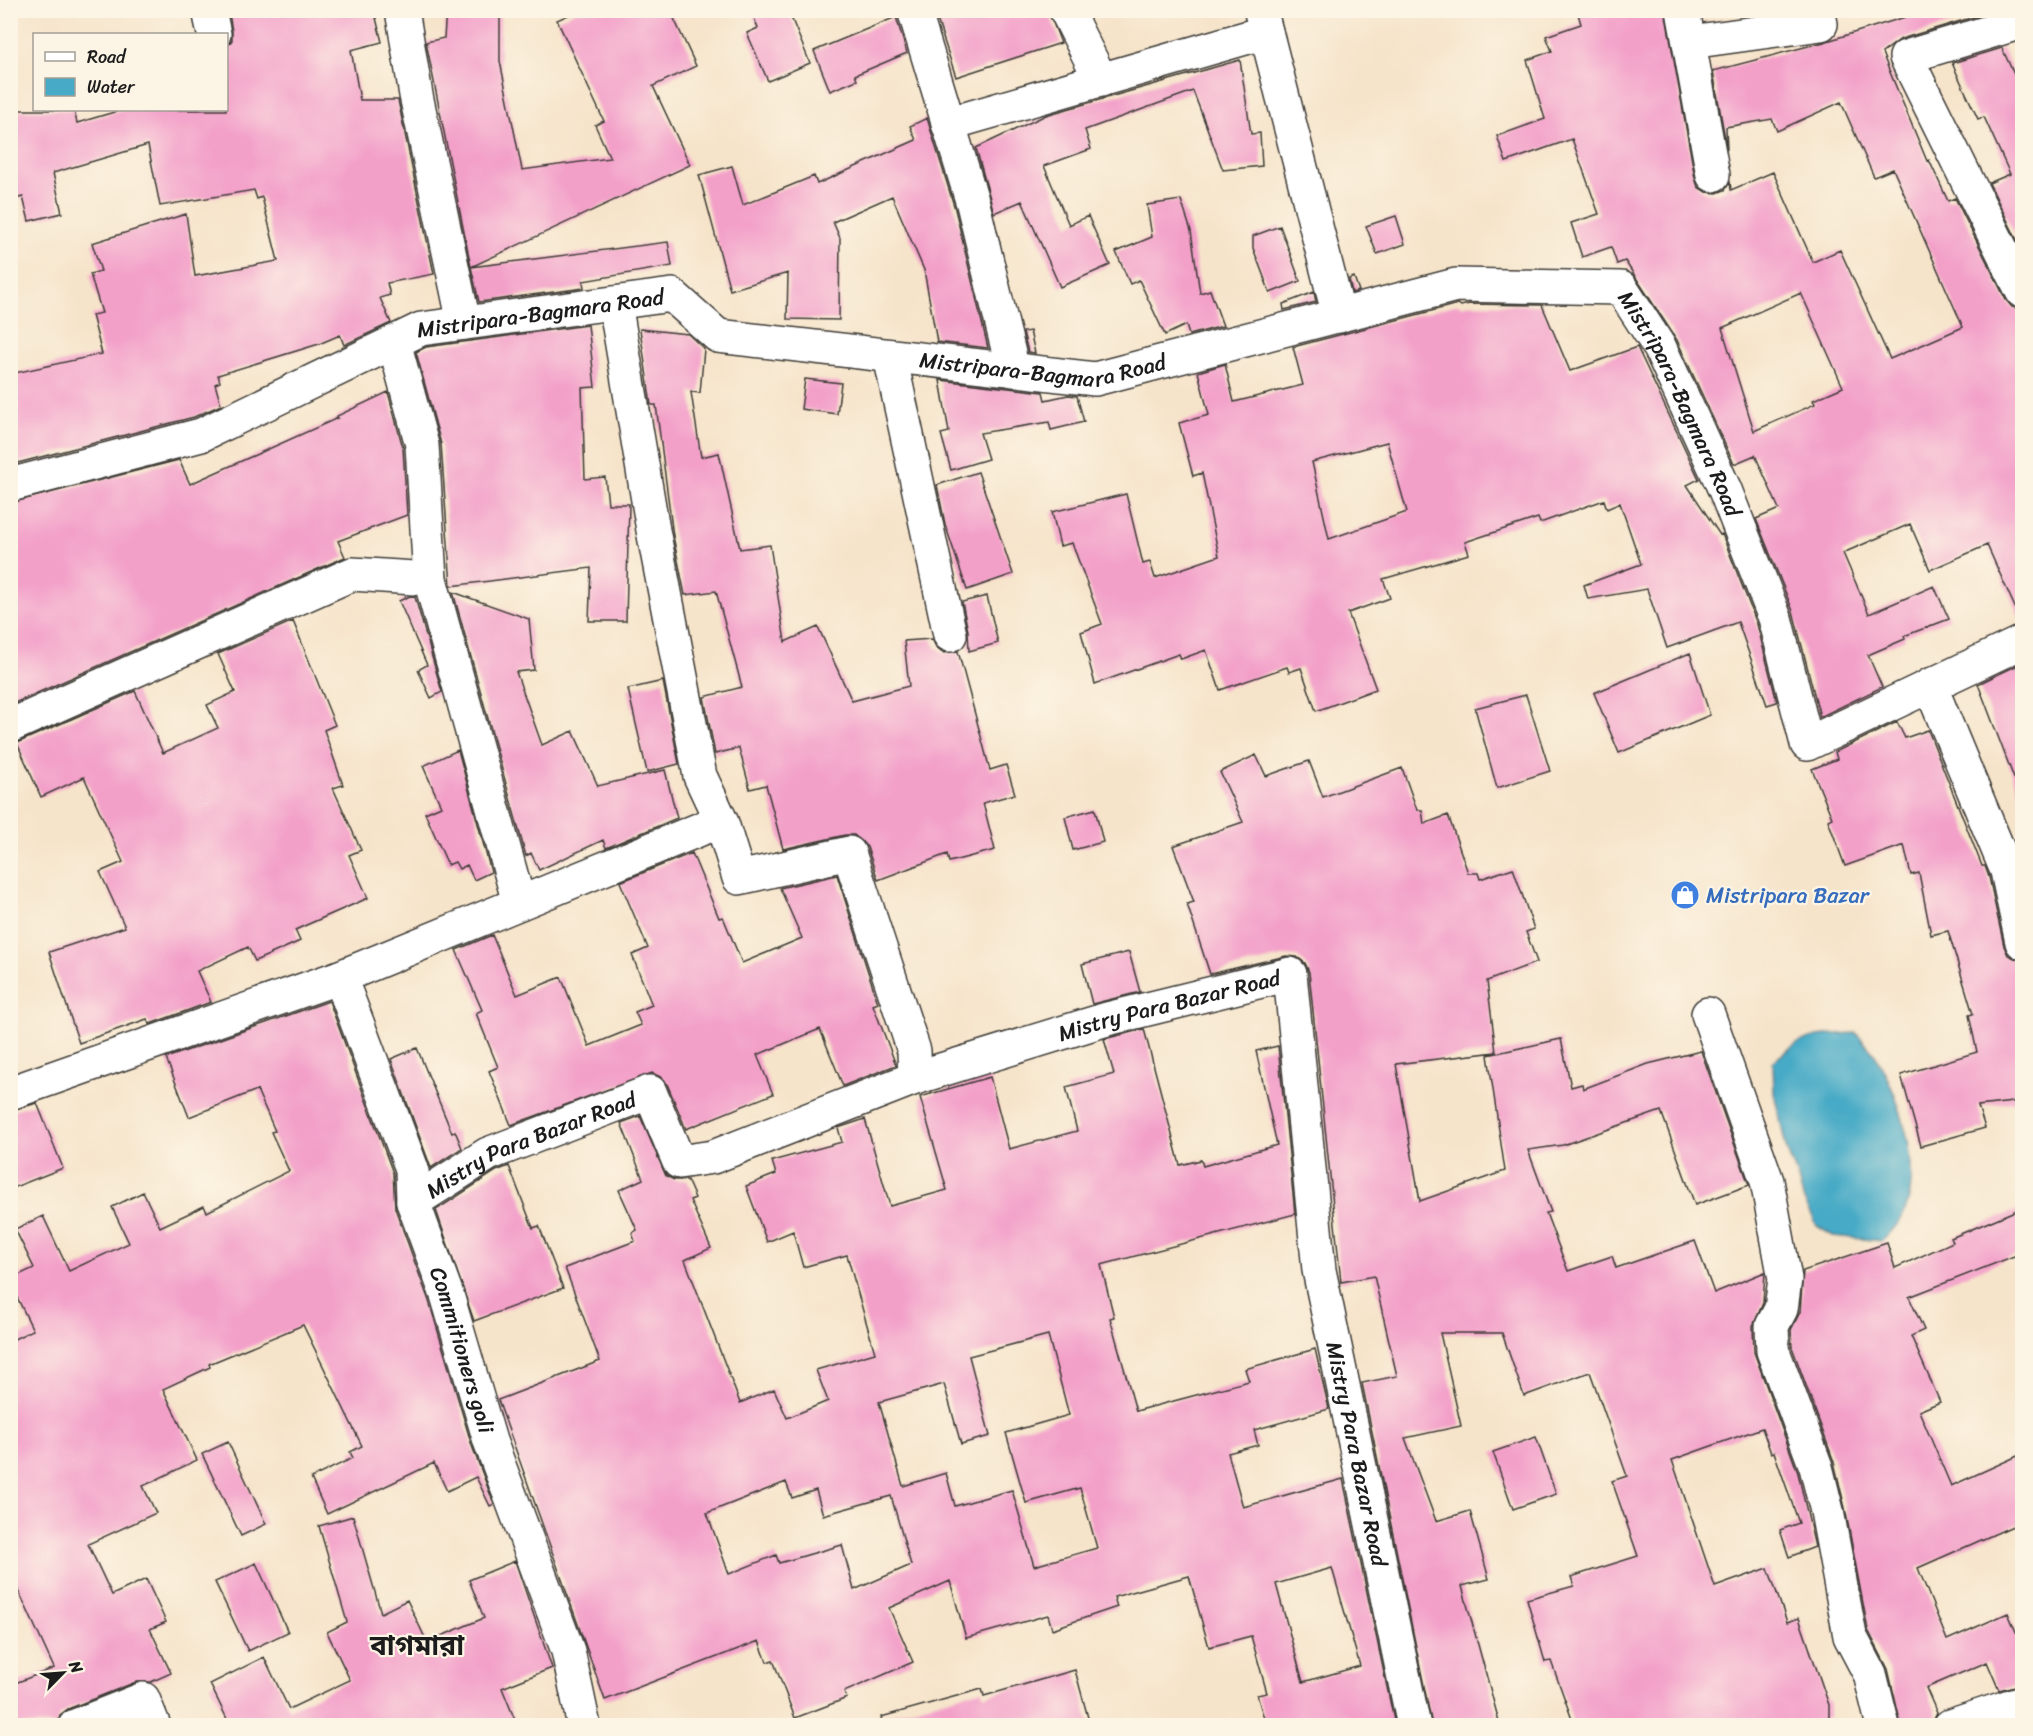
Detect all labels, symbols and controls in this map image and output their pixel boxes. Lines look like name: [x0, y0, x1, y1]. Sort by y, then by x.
legend: [33, 33, 228, 111]
text: Road: [87, 41, 127, 73]
text: Water: [87, 71, 136, 103]
street label: Mistripara-Bagmara Road: [414, 277, 668, 349]
street label: Mistripara-Bagmara Road: [1608, 282, 1753, 523]
street label: Mistripara-Bagmara Road: [917, 340, 1171, 398]
place label: Mistripara Bazar: [1706, 876, 1871, 915]
shop icon: Mistripara Bazar: [1669, 879, 1701, 911]
street label: Mistry Para Bazar Road: [1053, 957, 1286, 1053]
street label: Mistry Para Bazar Road: [417, 1079, 643, 1209]
street label: Commitioners goli: [419, 1261, 506, 1439]
street label: Mistry Para Bazar Road: [1315, 1338, 1400, 1571]
district label: বাগমারা: [369, 1621, 465, 1670]
north arrow: [33, 1643, 93, 1703]
text: N: [60, 1655, 92, 1679]

